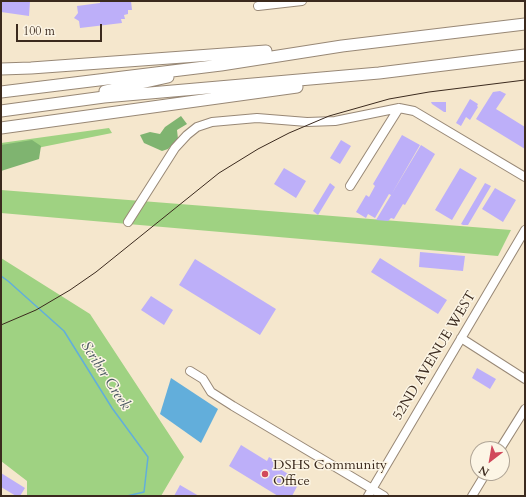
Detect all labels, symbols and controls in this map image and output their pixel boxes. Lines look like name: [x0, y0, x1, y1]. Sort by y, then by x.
scale bar: [18, 16, 104, 42]
text: 100 m: [23, 23, 55, 39]
street label: 52ND AVENUE WEST: [390, 288, 480, 424]
water label: Scriber Creek: [76, 338, 134, 414]
north arrow: [470, 441, 510, 481]
place label: DSHS Community Office: [273, 458, 387, 490]
text: N: [476, 462, 492, 480]
marker: DSHS Community Office: [260, 469, 270, 479]

